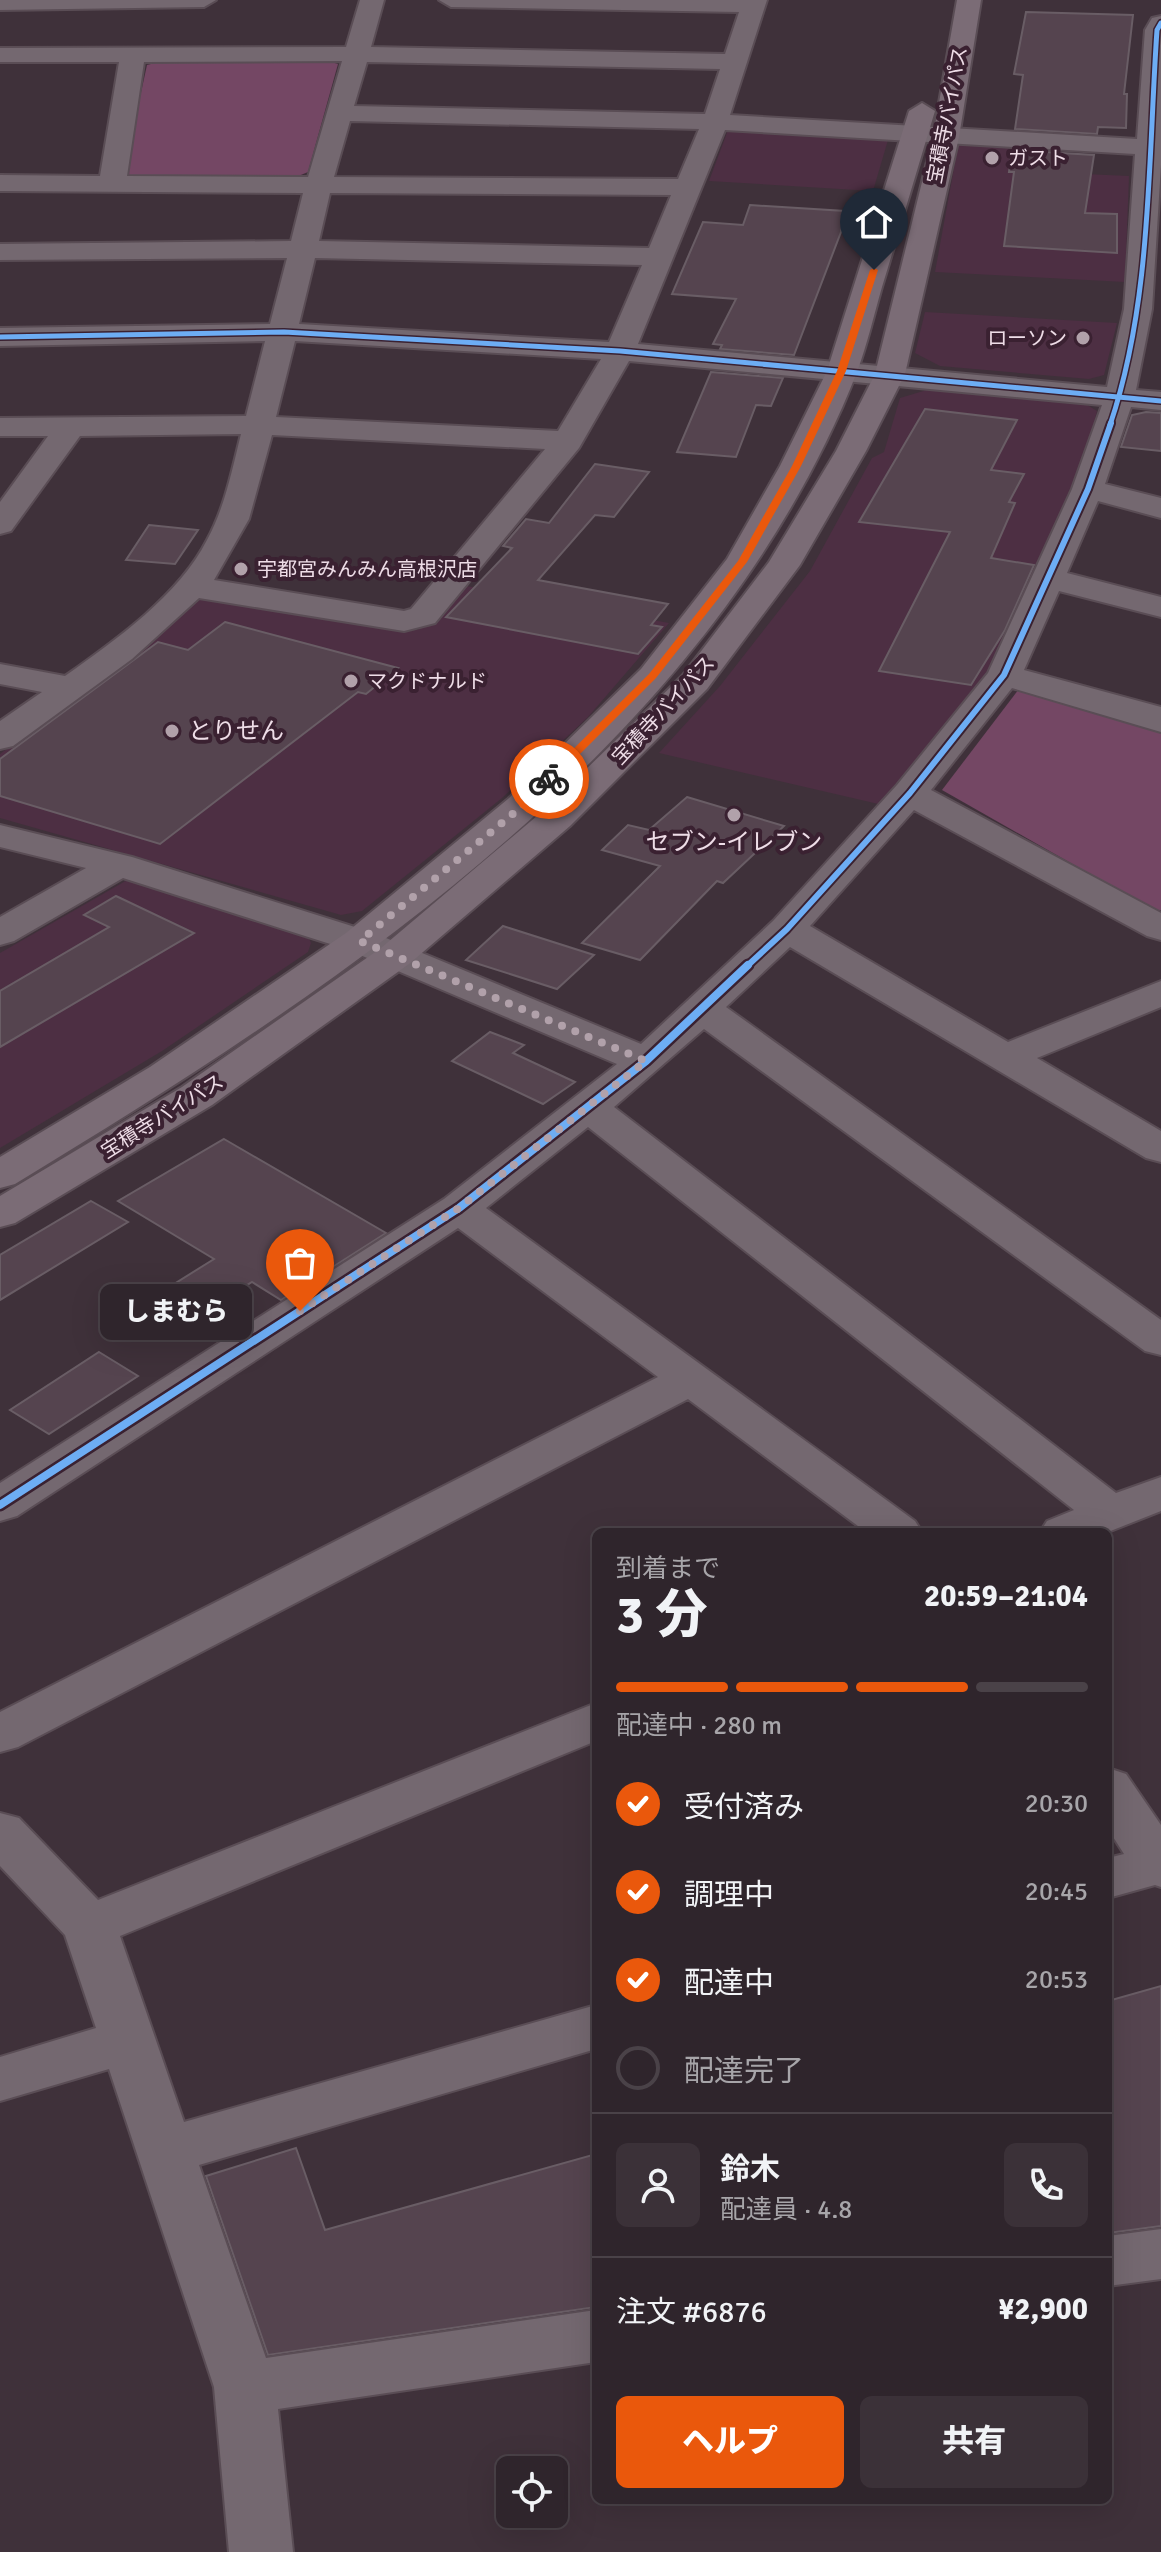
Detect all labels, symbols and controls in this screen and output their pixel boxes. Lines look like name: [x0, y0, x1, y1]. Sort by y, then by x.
street label: 宝積寺バイパス: [922, 44, 973, 186]
place label: ガスト: [1008, 146, 1068, 171]
marker: ガスト: [983, 149, 1001, 167]
pin: [840, 188, 908, 270]
icon: home: [852, 200, 896, 244]
place label: ローソン: [987, 326, 1067, 351]
marker: ローソン: [1074, 329, 1092, 347]
place label: 宇都宮みんみん高根沢店: [257, 557, 477, 582]
marker: 宇都宮みんみん高根沢店: [232, 560, 250, 578]
street label: 宝積寺バイパス: [607, 651, 720, 770]
place label: マクドナルド: [367, 669, 487, 694]
marker: マクドナルド: [342, 672, 360, 690]
place label: とりせん: [188, 716, 284, 746]
marker: とりせん: [163, 722, 181, 740]
courier: [509, 739, 589, 819]
icon: bike: [527, 757, 571, 801]
marker: セブン-イレブン: [725, 806, 743, 824]
place label: セブン-イレブン: [646, 827, 822, 857]
street label: 宝積寺バイパス: [96, 1069, 228, 1164]
pin: [266, 1229, 334, 1311]
icon: bag: [278, 1241, 322, 1285]
callout: しまむら: [100, 1283, 252, 1339]
text: しまむら: [124, 1296, 228, 1328]
text: 到着まで: [616, 1553, 720, 1585]
text: 20:59–21:04: [924, 1578, 1088, 1615]
text: 3 分: [616, 1583, 708, 1647]
text: 配達中 · 280 m: [616, 1710, 782, 1742]
icon: check: [616, 1782, 660, 1826]
text: 20:30: [1025, 1788, 1088, 1820]
text: 受付済み: [684, 1789, 804, 1826]
icon: check: [616, 1870, 660, 1914]
text: 20:45: [1025, 1876, 1088, 1908]
text: 調理中: [684, 1877, 774, 1914]
icon: check: [616, 1958, 660, 2002]
text: 20:53: [1025, 1964, 1088, 1996]
text: 配達中: [684, 1965, 774, 2002]
text: 配達完了: [684, 2053, 804, 2090]
button: person: [616, 2143, 700, 2227]
button: phone: [1004, 2143, 1088, 2227]
text: 鈴木: [720, 2151, 780, 2188]
text: 配達員 · 4.8: [720, 2194, 852, 2226]
text: ¥2,900: [998, 2291, 1088, 2328]
text: 注文 #6876: [616, 2294, 767, 2331]
button: ヘルプ: [616, 2396, 844, 2488]
button: 共有: [860, 2396, 1088, 2488]
map controls: [496, 2456, 568, 2528]
button: locate: [496, 2456, 568, 2528]

